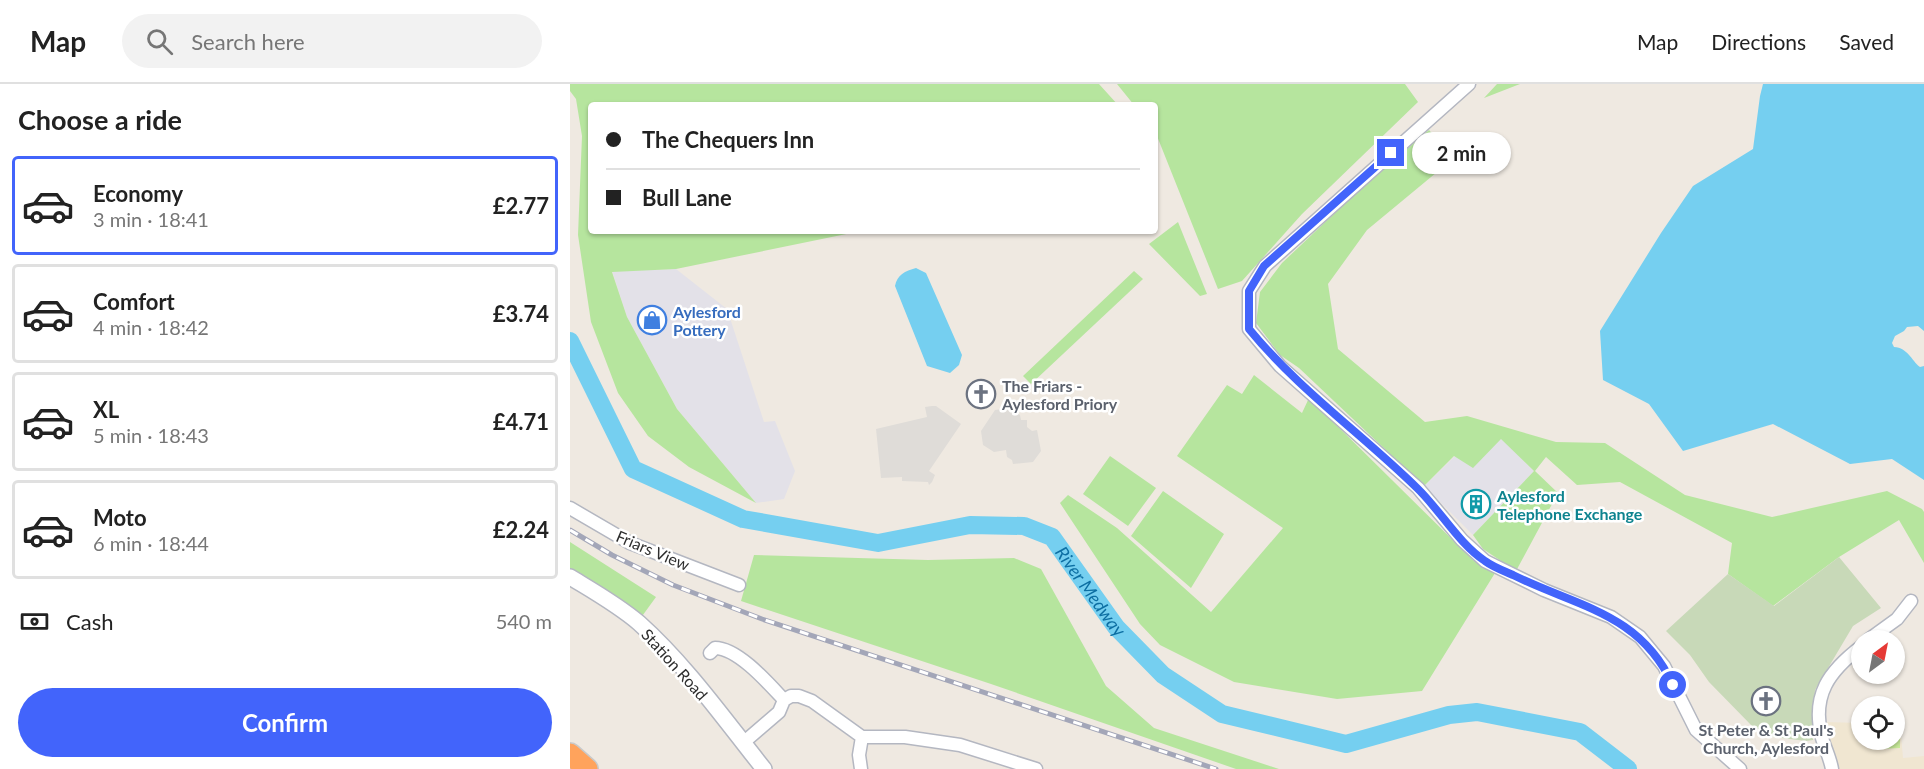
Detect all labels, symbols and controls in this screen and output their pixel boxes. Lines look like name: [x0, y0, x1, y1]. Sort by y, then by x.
search box: [122, 14, 542, 68]
text: Map: [30, 24, 86, 58]
icon: search: [143, 25, 176, 58]
text: Search here: [191, 28, 305, 55]
text: Map: [1637, 29, 1678, 54]
text: Directions: [1711, 29, 1806, 54]
text: Saved: [1839, 29, 1894, 54]
text: Choose a ride: [18, 103, 182, 136]
text: The Chequers Inn: [642, 126, 814, 153]
callout: 2 min: [1412, 132, 1511, 174]
route end: [1377, 139, 1404, 166]
text: 2 min: [1437, 141, 1486, 165]
icon: car: [21, 179, 75, 233]
text: Economy: [93, 180, 183, 207]
text: Bull Lane: [642, 184, 732, 211]
text: £2.77: [493, 192, 549, 219]
text: 3 min · 18:41: [93, 207, 209, 231]
icon: car: [21, 287, 75, 341]
text: Comfort: [93, 288, 175, 315]
text: £3.74: [493, 300, 549, 327]
place label: Aylesford Pottery: [672, 302, 741, 339]
shop icon: Aylesford Pottery: [636, 304, 668, 336]
text: 4 min · 18:42: [93, 315, 209, 339]
place label: The Friars - Aylesford Priory: [1001, 376, 1118, 413]
church icon: The Friars - Aylesford Priory: [965, 378, 997, 410]
icon: car: [21, 395, 75, 449]
text: XL: [93, 396, 119, 423]
text: £4.71: [493, 408, 549, 435]
text: 5 min · 18:43: [93, 423, 209, 447]
place label: Aylesford Telephone Exchange: [1496, 486, 1643, 523]
building icon: Aylesford Telephone Exchange: [1460, 488, 1492, 520]
icon: car: [21, 503, 75, 557]
text: Moto: [93, 504, 147, 531]
text: £2.24: [493, 516, 549, 543]
street label: Friars View: [613, 526, 693, 574]
text: 6 min · 18:44: [93, 531, 209, 555]
water label: River Medway: [1051, 542, 1130, 641]
icon: cash: [18, 605, 51, 638]
text: Cash: [66, 608, 113, 635]
text: 540 m: [496, 609, 552, 633]
street label: Station Road: [638, 624, 712, 704]
north arrow: [1851, 630, 1905, 684]
map controls: [1851, 630, 1905, 750]
route start: [1659, 671, 1686, 698]
church icon: St Peter & St Paul's Church, Aylesford: [1750, 685, 1782, 717]
button: Confirm: [18, 688, 552, 757]
button: locate: [1851, 696, 1905, 750]
place label: St Peter & St Paul's Church, Aylesford: [1699, 720, 1833, 757]

